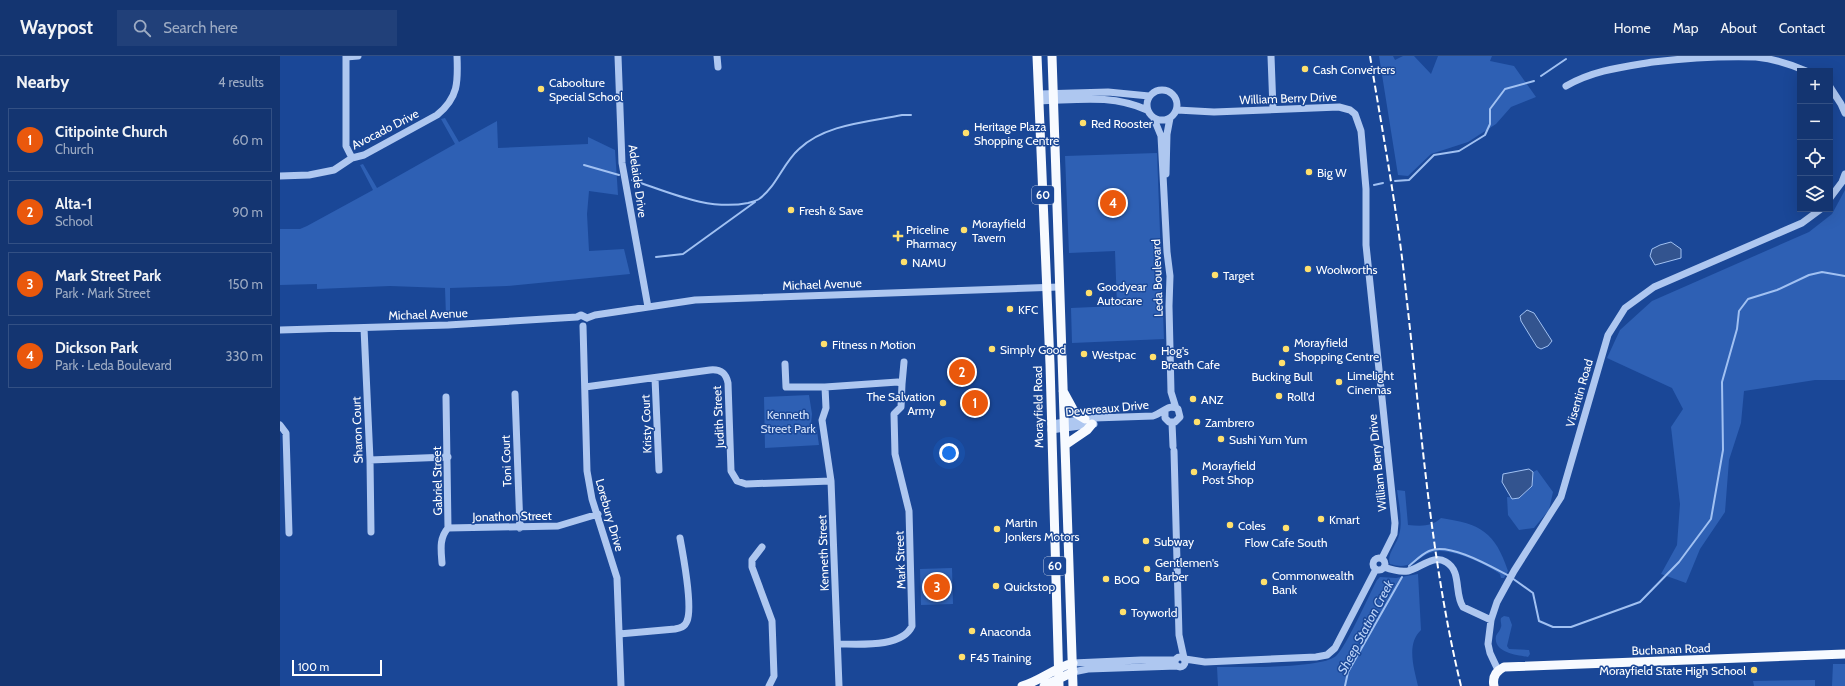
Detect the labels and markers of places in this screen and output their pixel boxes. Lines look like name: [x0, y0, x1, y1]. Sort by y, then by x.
place label: Cash Converters: [1313, 62, 1395, 77]
marker: Cash Converters: [1300, 64, 1310, 74]
place label: Caboolture Special School: [549, 75, 623, 104]
marker: Caboolture Special School: [536, 84, 546, 94]
place label: Red Rooster: [1091, 116, 1153, 131]
marker: Red Rooster: [1078, 118, 1088, 128]
place label: Heritage Plaza Shopping Centre: [974, 119, 1059, 148]
marker: Heritage Plaza Shopping Centre: [961, 128, 971, 138]
place label: Big W: [1317, 165, 1347, 180]
marker: Big W: [1304, 167, 1314, 177]
pin: 4: [1100, 188, 1126, 218]
place label: Fresh & Save: [799, 203, 863, 218]
marker: Fresh & Save: [786, 205, 796, 215]
place label: Morayfield Tavern: [972, 216, 1026, 245]
place label: Priceline Pharmacy: [906, 222, 957, 251]
marker: Morayfield Tavern: [959, 225, 969, 235]
marker: Priceline Pharmacy: [893, 231, 903, 241]
place label: NAMU: [912, 255, 946, 270]
marker: NAMU: [899, 257, 909, 267]
place label: Woolworths: [1316, 262, 1377, 277]
marker: Woolworths: [1303, 264, 1313, 274]
place label: Target: [1223, 268, 1254, 283]
marker: Target: [1210, 270, 1220, 280]
place label: Goodyear Autocare: [1097, 279, 1147, 308]
marker: Goodyear Autocare: [1084, 288, 1094, 298]
place label: KFC: [1018, 302, 1038, 317]
marker: KFC: [1005, 304, 1015, 314]
place label: Morayfield Shopping Centre: [1294, 335, 1379, 364]
place label: Fitness n Motion: [832, 337, 916, 352]
marker: Fitness n Motion: [819, 339, 829, 349]
place label: Simply Good: [1000, 342, 1066, 357]
place label: Hog's Breath Cafe: [1161, 343, 1220, 372]
marker: Simply Good: [987, 344, 997, 354]
marker: Morayfield Shopping Centre: [1281, 344, 1291, 354]
place label: Westpac: [1092, 347, 1136, 362]
marker: Westpac: [1079, 349, 1089, 359]
marker: Hog's Breath Cafe: [1148, 352, 1158, 362]
pin: 2: [949, 357, 975, 387]
marker: Bucking Bull: [1277, 358, 1287, 368]
place label: Limelight Cinemas: [1347, 368, 1394, 397]
place label: Bucking Bull: [1251, 369, 1313, 384]
marker: Limelight Cinemas: [1334, 377, 1344, 387]
pin: 1: [962, 388, 988, 418]
place label: The Salvation Army: [866, 389, 935, 418]
place label: Roll'd: [1287, 389, 1315, 404]
marker: Roll'd: [1274, 391, 1284, 401]
place label: ANZ: [1201, 392, 1224, 407]
marker: ANZ: [1188, 394, 1198, 404]
marker: The Salvation Army: [938, 398, 948, 408]
place label: Zambrero: [1205, 415, 1255, 430]
marker: Zambrero: [1192, 417, 1202, 427]
place label: Sushi Yum Yum: [1229, 432, 1307, 447]
marker: Sushi Yum Yum: [1216, 434, 1226, 444]
place label: Morayfield Post Shop: [1202, 458, 1256, 487]
marker: Morayfield Post Shop: [1189, 467, 1199, 477]
place label: Kmart: [1329, 512, 1360, 527]
marker: Kmart: [1316, 514, 1326, 524]
place label: Martin Jonkers Motors: [1004, 515, 1079, 544]
place label: Coles: [1238, 518, 1266, 533]
marker: Coles: [1225, 520, 1235, 530]
marker: Flow Cafe South: [1281, 523, 1291, 533]
marker: Martin Jonkers Motors: [992, 524, 1002, 534]
place label: Subway: [1154, 534, 1194, 549]
place label: Flow Cafe South: [1244, 535, 1328, 550]
marker: Subway: [1141, 536, 1151, 546]
place label: Gentlemen's Barber: [1155, 555, 1219, 584]
marker: Gentlemen's Barber: [1142, 564, 1152, 574]
place label: Commonwealth Bank: [1272, 568, 1354, 597]
pin: 3: [924, 572, 950, 602]
place label: BOQ: [1114, 572, 1140, 587]
marker: BOQ: [1101, 574, 1111, 584]
marker: Commonwealth Bank: [1259, 577, 1269, 587]
place label: Quickstop: [1004, 579, 1055, 594]
marker: Quickstop: [991, 581, 1001, 591]
place label: Toyworld: [1131, 605, 1177, 620]
marker: Toyworld: [1118, 607, 1128, 617]
place label: Anaconda: [980, 624, 1031, 639]
marker: Anaconda: [967, 626, 977, 636]
place label: F45 Training: [970, 650, 1032, 665]
marker: F45 Training: [957, 652, 967, 662]
place label: Morayfield State High School: [1599, 663, 1746, 678]
marker: Morayfield State High School: [1749, 665, 1759, 675]

